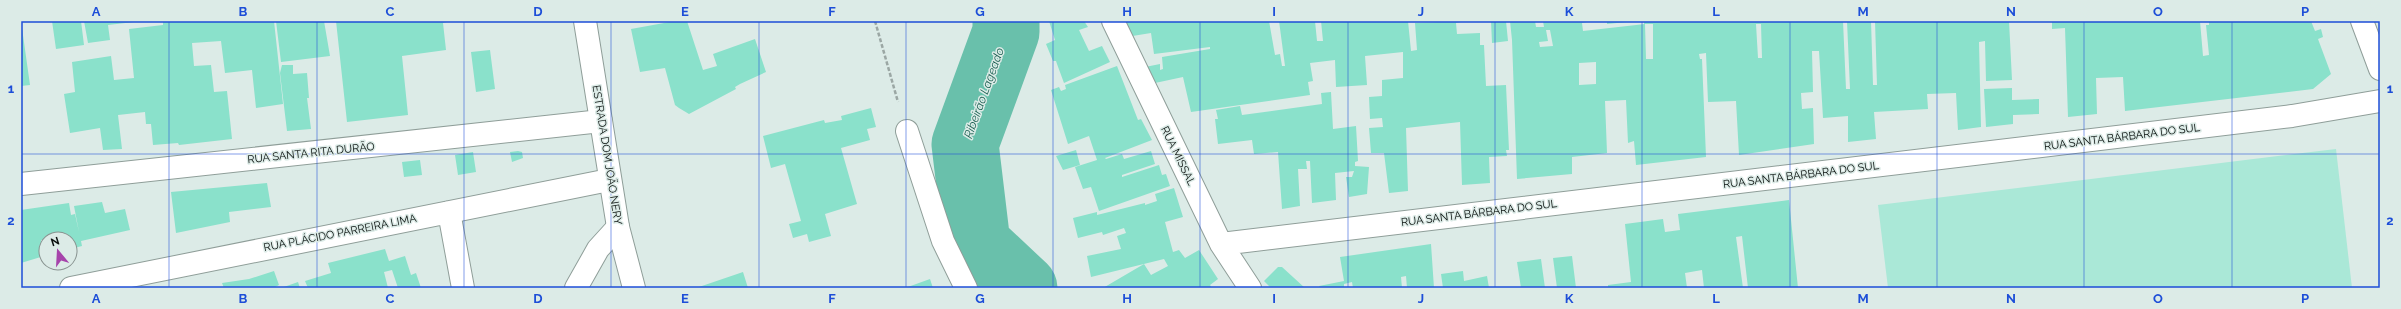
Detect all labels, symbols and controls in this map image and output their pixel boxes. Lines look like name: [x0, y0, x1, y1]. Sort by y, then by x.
text: A: [92, 4, 101, 19]
text: B: [239, 4, 248, 19]
text: C: [386, 4, 395, 19]
text: D: [533, 4, 543, 19]
text: E: [681, 4, 689, 19]
text: F: [828, 4, 836, 19]
text: G: [975, 4, 985, 19]
text: H: [1122, 4, 1132, 19]
text: I: [1272, 4, 1276, 19]
text: J: [1418, 4, 1424, 19]
text: K: [1565, 4, 1574, 19]
text: L: [1712, 4, 1720, 19]
text: M: [1857, 4, 1869, 19]
text: N: [2006, 4, 2016, 19]
text: O: [2153, 4, 2163, 19]
text: P: [2301, 4, 2309, 19]
water label: Ribeirão Lageado: [961, 46, 1007, 140]
text: 1: [8, 81, 15, 96]
text: 1: [2387, 81, 2394, 96]
street label: ESTRADA DOM JOÃO NERY: [590, 84, 625, 226]
street label: RUA SANTA BÁRBARA DO SUL: [2043, 120, 2201, 153]
street label: RUA MISSAL: [1158, 124, 1198, 188]
street label: RUA SANTA RITA DURÃO: [247, 139, 375, 166]
street label: RUA SANTA BÁRBARA DO SUL: [1722, 158, 1880, 191]
street label: RUA SANTA BÁRBARA DO SUL: [1400, 196, 1558, 229]
street label: RUA PLÁCIDO PARREIRA LIMA: [262, 211, 418, 254]
text: 2: [7, 213, 15, 228]
text: 2: [2386, 213, 2394, 228]
north arrow: [38, 231, 78, 271]
text: N: [49, 234, 61, 249]
text: A: [92, 291, 101, 306]
text: B: [239, 291, 248, 306]
text: C: [386, 291, 395, 306]
text: D: [533, 291, 543, 306]
text: E: [681, 291, 689, 306]
text: F: [828, 291, 836, 306]
text: G: [975, 291, 985, 306]
text: H: [1122, 291, 1132, 306]
text: I: [1272, 291, 1276, 306]
text: J: [1418, 291, 1424, 306]
text: K: [1565, 291, 1574, 306]
text: L: [1712, 291, 1720, 306]
text: M: [1857, 291, 1869, 306]
text: N: [2006, 291, 2016, 306]
text: O: [2153, 291, 2163, 306]
text: P: [2301, 291, 2309, 306]

